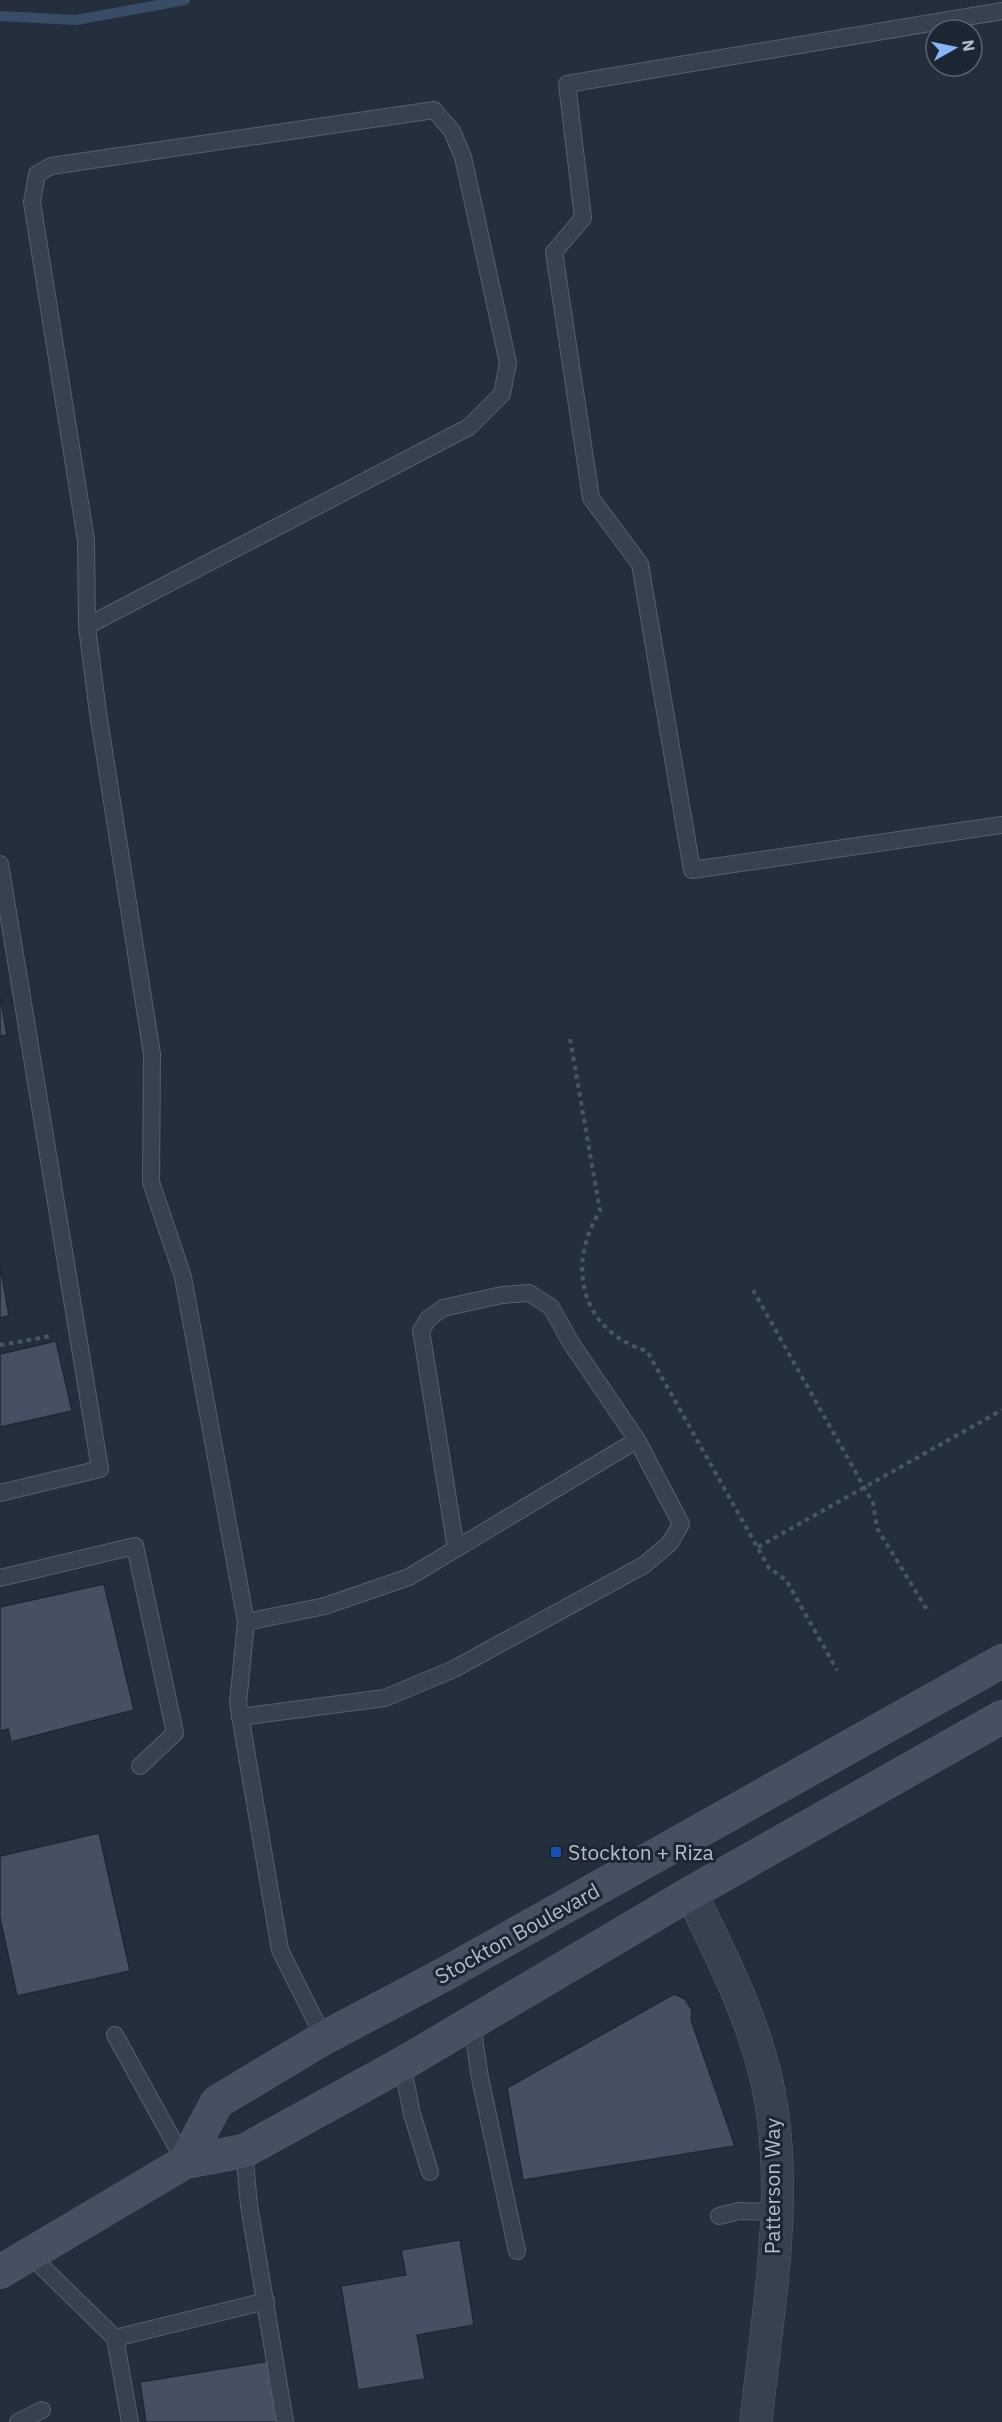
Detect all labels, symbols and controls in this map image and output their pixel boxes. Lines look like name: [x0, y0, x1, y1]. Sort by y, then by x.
north arrow: [924, 18, 984, 78]
text: N: [958, 38, 980, 53]
place label: Stockton + Riza: [568, 1838, 714, 1866]
marker: Stockton + Riza: [549, 1845, 563, 1859]
street label: Stockton Boulevard: [430, 1876, 604, 1990]
street label: Patterson Way: [758, 2117, 786, 2254]

